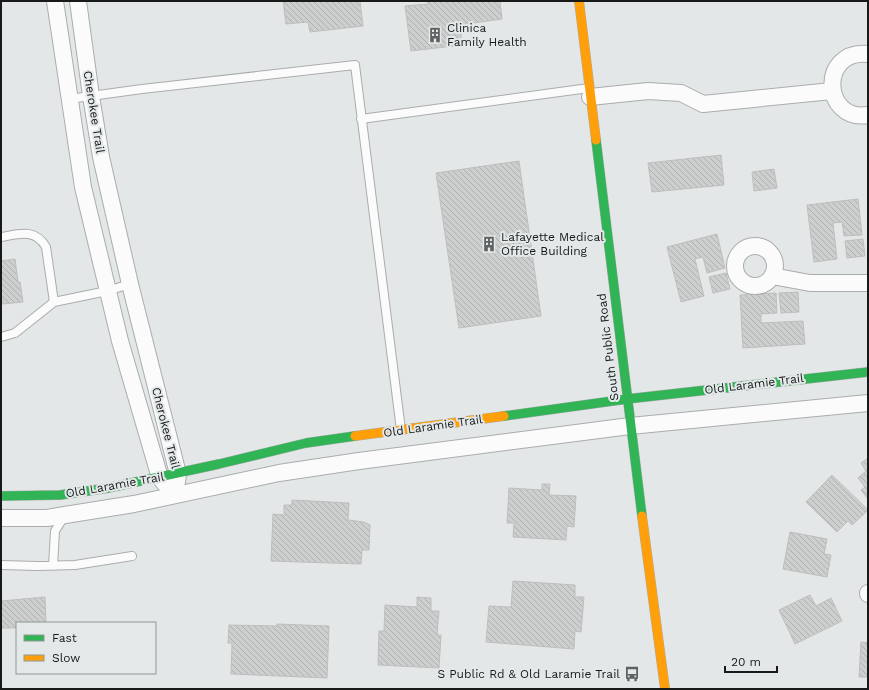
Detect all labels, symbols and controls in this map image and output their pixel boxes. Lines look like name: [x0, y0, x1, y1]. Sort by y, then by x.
place label: Clinica Family Health: [447, 21, 527, 49]
building icon: Clinica Family Health: [426, 26, 444, 44]
street label: Cherokee Trail: [81, 70, 107, 155]
place label: Lafayette Medical Office Building: [501, 230, 604, 258]
building icon: Lafayette Medical Office Building: [480, 235, 498, 253]
street label: South Public Road: [594, 293, 622, 401]
street label: Old Laramie Trail: [704, 371, 805, 397]
street label: Cherokee Trail: [149, 386, 183, 471]
street label: Old Laramie Trail: [383, 412, 484, 440]
street label: Old Laramie Trail: [65, 469, 166, 501]
legend: [16, 622, 156, 674]
text: Fast: [52, 631, 77, 645]
scale bar: [725, 648, 777, 674]
text: Slow: [52, 651, 80, 665]
text: 20 m: [731, 655, 761, 669]
bus stop icon: S Public Rd & Old Laramie Trail: [623, 665, 641, 683]
place label: S Public Rd & Old Laramie Trail: [437, 667, 620, 681]

